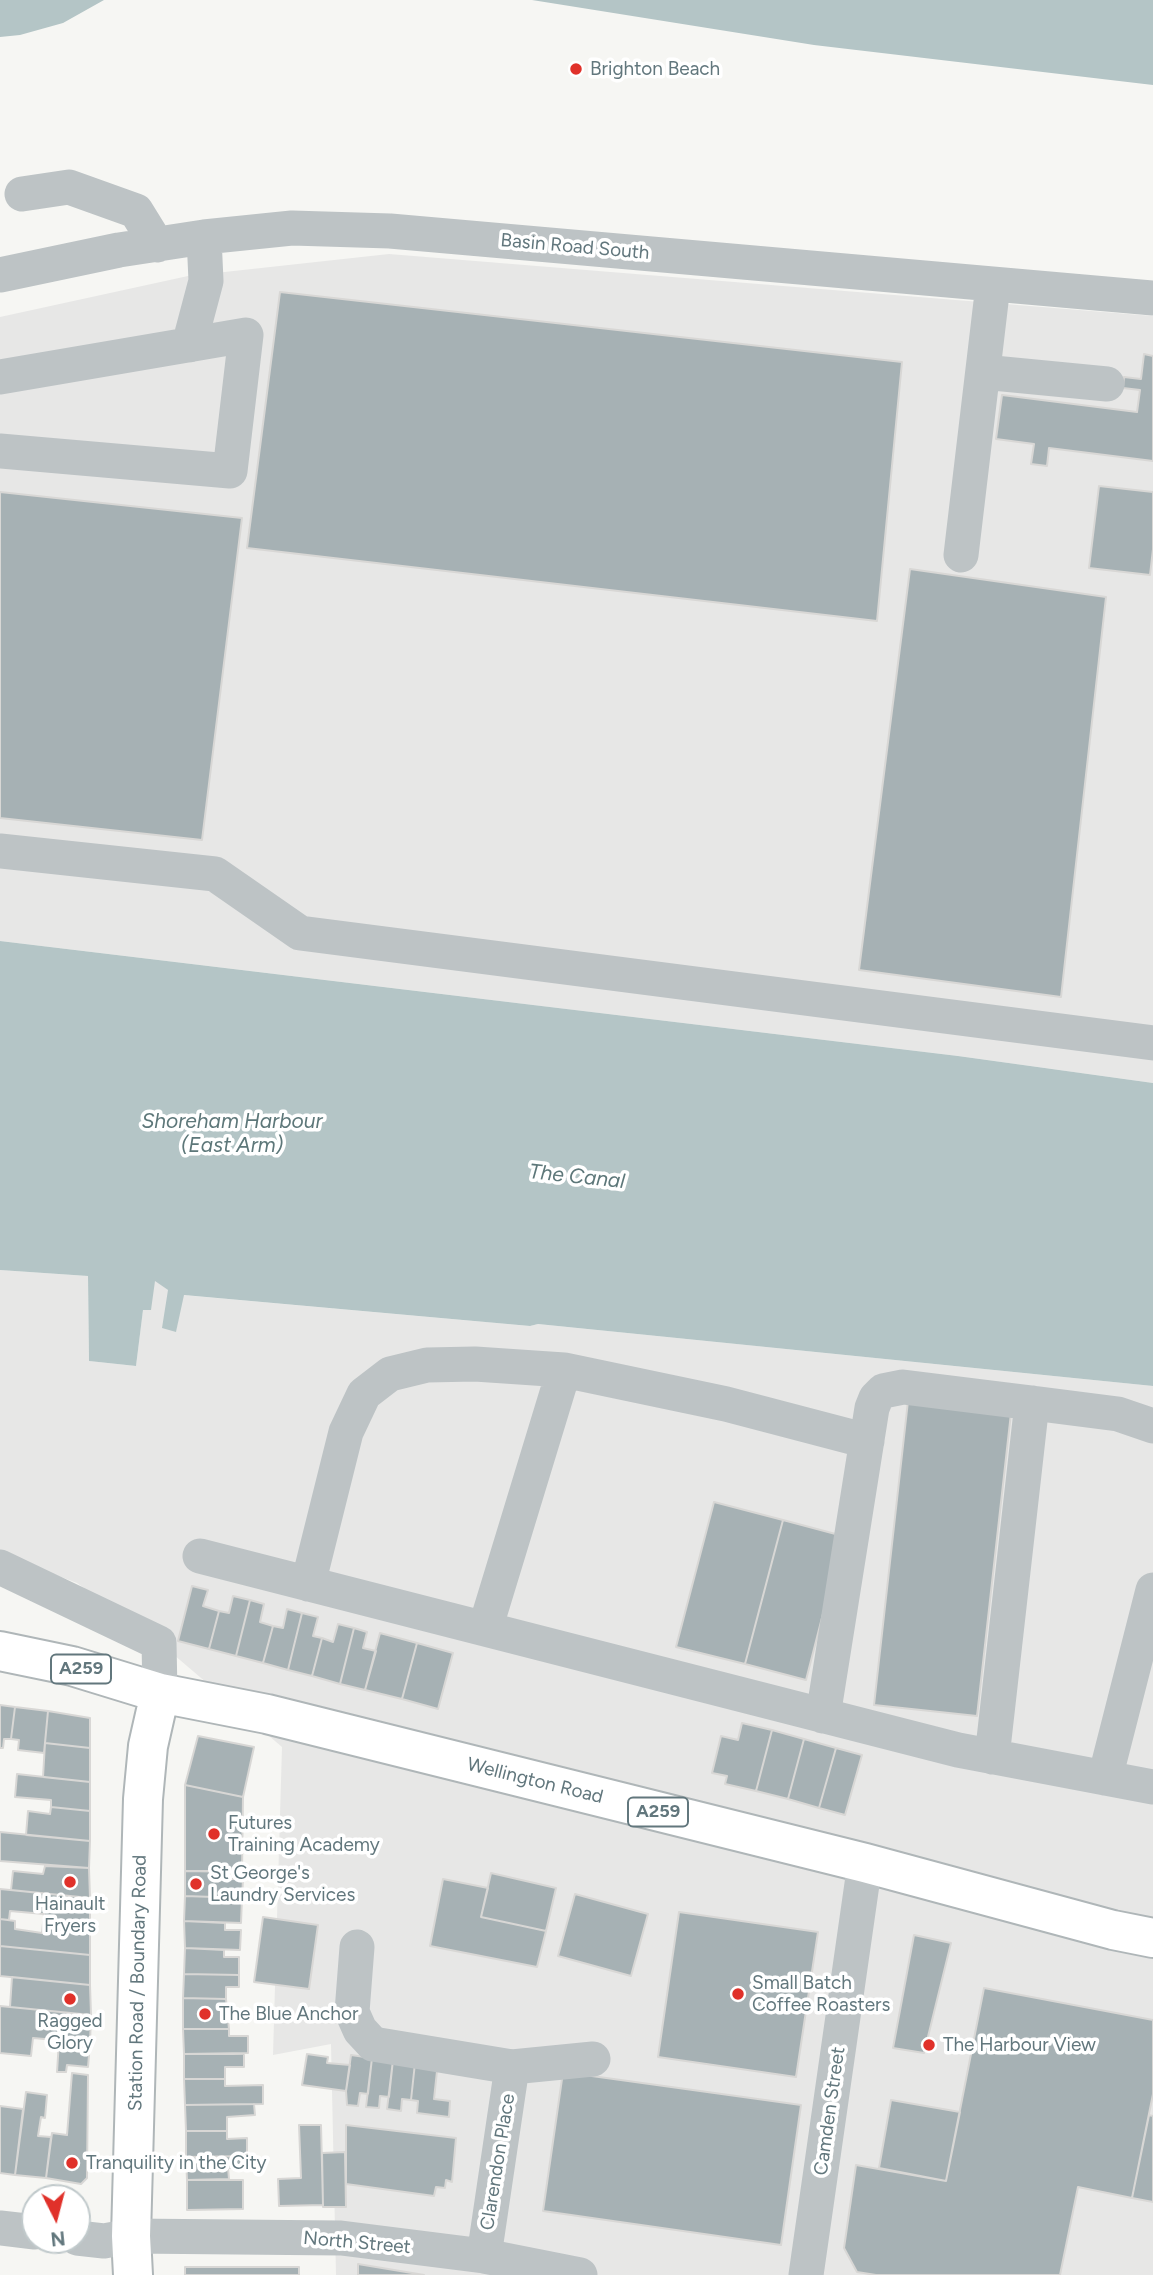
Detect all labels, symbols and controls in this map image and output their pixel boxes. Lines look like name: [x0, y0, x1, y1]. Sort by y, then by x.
place label: Brighton Beach: [590, 58, 720, 80]
marker: Brighton Beach: [568, 61, 584, 77]
street label: Basin Road South: [500, 229, 650, 265]
water label: Shoreham Harbour (East Arm): [141, 1109, 323, 1159]
water label: The Canal: [528, 1159, 626, 1195]
road number: A259: [51, 1654, 111, 1684]
street label: Wellington Road: [465, 1753, 605, 1809]
road number: A259: [628, 1798, 688, 1826]
place label: Futures Training Academy: [228, 1812, 380, 1856]
marker: Futures Training Academy: [206, 1826, 222, 1842]
street label: Station Road / Boundary Road: [124, 1855, 152, 2111]
place label: St George's Laundry Services: [210, 1862, 355, 1906]
marker: Hainault Fryers: [62, 1874, 78, 1890]
marker: St George's Laundry Services: [188, 1876, 204, 1892]
place label: Hainault Fryers: [35, 1893, 105, 1937]
place label: Small Batch Coffee Roasters: [752, 1972, 890, 2016]
marker: Small Batch Coffee Roasters: [730, 1986, 746, 2002]
marker: Ragged Glory: [62, 1991, 78, 2007]
place label: The Blue Anchor: [219, 2003, 358, 2025]
marker: The Blue Anchor: [197, 2006, 213, 2022]
place label: Ragged Glory: [37, 2010, 103, 2054]
place label: The Harbour View: [943, 2034, 1096, 2056]
marker: The Harbour View: [921, 2037, 937, 2053]
street label: Camden Street: [810, 2045, 850, 2177]
street label: Clarendon Place: [476, 2092, 520, 2232]
place label: Tranquility in the City: [86, 2152, 267, 2174]
marker: Tranquility in the City: [64, 2155, 80, 2171]
north arrow: [21, 2184, 91, 2254]
text: N: [50, 2226, 67, 2251]
street label: North Street: [302, 2227, 412, 2259]

